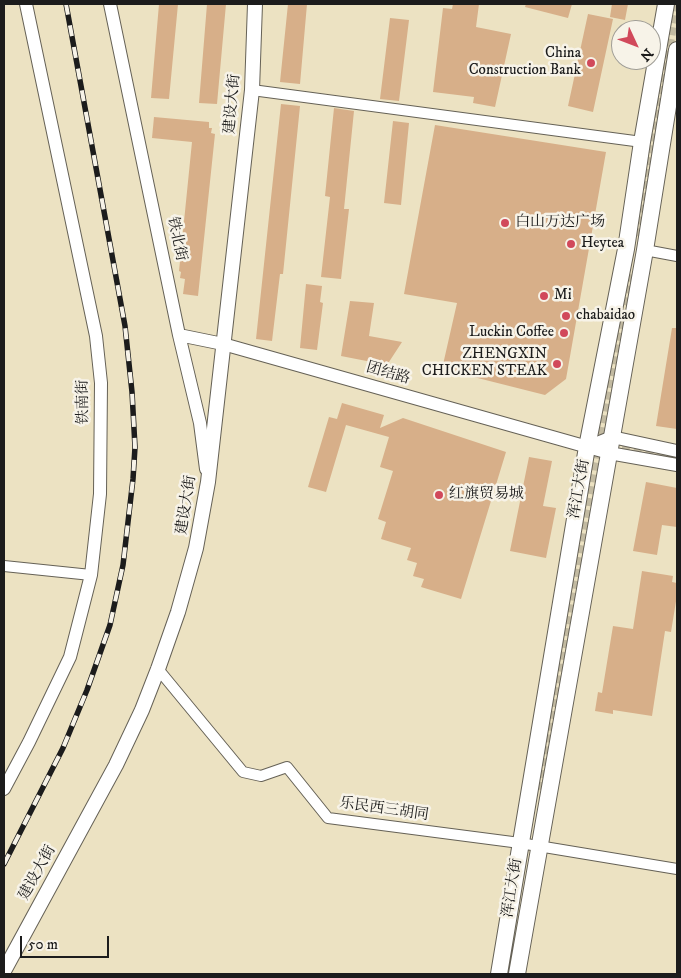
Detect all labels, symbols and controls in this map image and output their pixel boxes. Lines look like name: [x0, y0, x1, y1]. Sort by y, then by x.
north arrow: [611, 20, 661, 70]
text: N: [636, 44, 657, 65]
place label: China Construction Bank: [469, 45, 581, 80]
marker: China Construction Bank: [585, 57, 597, 69]
street label: 建设大街: [221, 73, 245, 135]
place label: 白山万达广场: [515, 214, 605, 232]
street label: 铁北街: [163, 215, 189, 263]
marker: 白山万达广场: [499, 217, 511, 229]
place label: Heytea: [581, 235, 624, 253]
marker: Heytea: [565, 238, 577, 250]
place label: Mi: [554, 287, 572, 305]
marker: Mi: [538, 290, 550, 302]
place label: chabaidao: [576, 307, 635, 325]
marker: chabaidao: [560, 310, 572, 322]
place label: Luckin Coffee: [469, 324, 554, 342]
marker: Luckin Coffee: [558, 327, 570, 339]
place label: ZHENGXIN CHICKEN STEAK: [422, 346, 547, 381]
marker: ZHENGXIN CHICKEN STEAK: [551, 358, 563, 370]
street label: 团结路: [364, 359, 412, 389]
street label: 铁南街: [75, 379, 93, 425]
street label: 浑江大街: [566, 458, 594, 520]
street label: 建设大街: [173, 474, 201, 536]
place label: 红旗贸易城: [449, 486, 524, 504]
marker: 红旗贸易城: [433, 489, 445, 501]
street label: 乐民西三胡同: [338, 795, 430, 825]
street label: 建设大街: [16, 842, 60, 904]
street label: 浑江大街: [499, 857, 527, 919]
scale bar: [22, 926, 111, 958]
text: 50 m: [28, 935, 58, 954]

